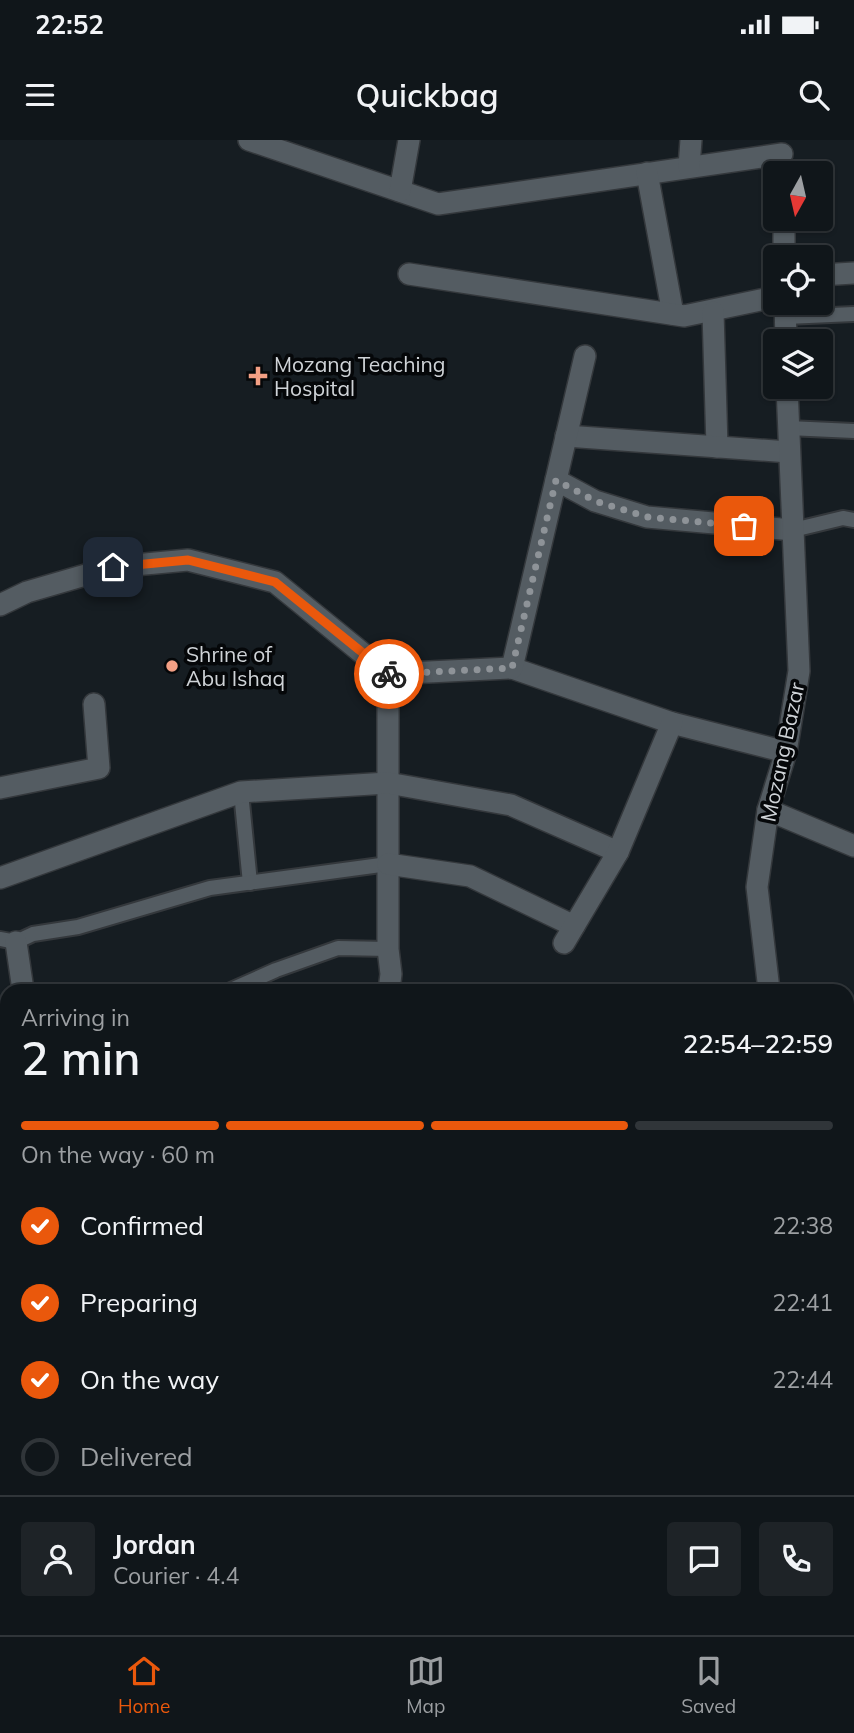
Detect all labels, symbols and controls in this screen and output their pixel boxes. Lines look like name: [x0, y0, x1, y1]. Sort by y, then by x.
text: 22:52: [35, 8, 104, 41]
text: Quickbag: [355, 75, 499, 115]
icon: menu: [21, 76, 59, 114]
icon: search: [795, 76, 833, 114]
north arrow: [763, 161, 833, 231]
map controls: [763, 161, 833, 399]
button: locate: [763, 245, 833, 315]
button: layers: [763, 329, 833, 399]
place label: Mozang Teaching Hospital: [274, 351, 446, 401]
marker: Mozang Teaching Hospital: [248, 366, 268, 386]
pin: [714, 496, 774, 556]
icon: bag: [725, 507, 763, 545]
pin: [83, 537, 143, 597]
icon: home: [94, 548, 132, 586]
courier: [354, 639, 424, 709]
place label: Shrine of Abu Ishaq: [186, 641, 285, 691]
icon: bike: [370, 655, 408, 693]
marker: Shrine of Abu Ishaq: [164, 658, 180, 674]
street label: Mozang Bazar: [755, 680, 810, 824]
text: Arriving in: [21, 1003, 130, 1032]
text: 22:54–22:59: [683, 1027, 833, 1060]
text: 2 min: [21, 1029, 140, 1087]
text: On the way · 60 m: [21, 1140, 215, 1169]
icon: check: [21, 1207, 59, 1245]
text: Confirmed: [80, 1209, 204, 1242]
text: 22:38: [773, 1211, 833, 1240]
icon: check: [21, 1284, 59, 1322]
text: Preparing: [80, 1286, 198, 1319]
text: 22:41: [773, 1288, 833, 1317]
icon: check: [21, 1361, 59, 1399]
text: On the way: [80, 1363, 219, 1396]
text: 22:44: [773, 1365, 833, 1394]
text: Delivered: [80, 1440, 193, 1473]
button: person: [21, 1522, 95, 1596]
button: chat: [667, 1522, 741, 1596]
button: phone: [759, 1522, 833, 1596]
text: Jordan: [113, 1528, 196, 1561]
text: Courier · 4.4: [113, 1561, 239, 1590]
tab: Home: [118, 1652, 170, 1718]
tab: Map: [406, 1652, 445, 1718]
tab: Saved: [681, 1652, 736, 1718]

